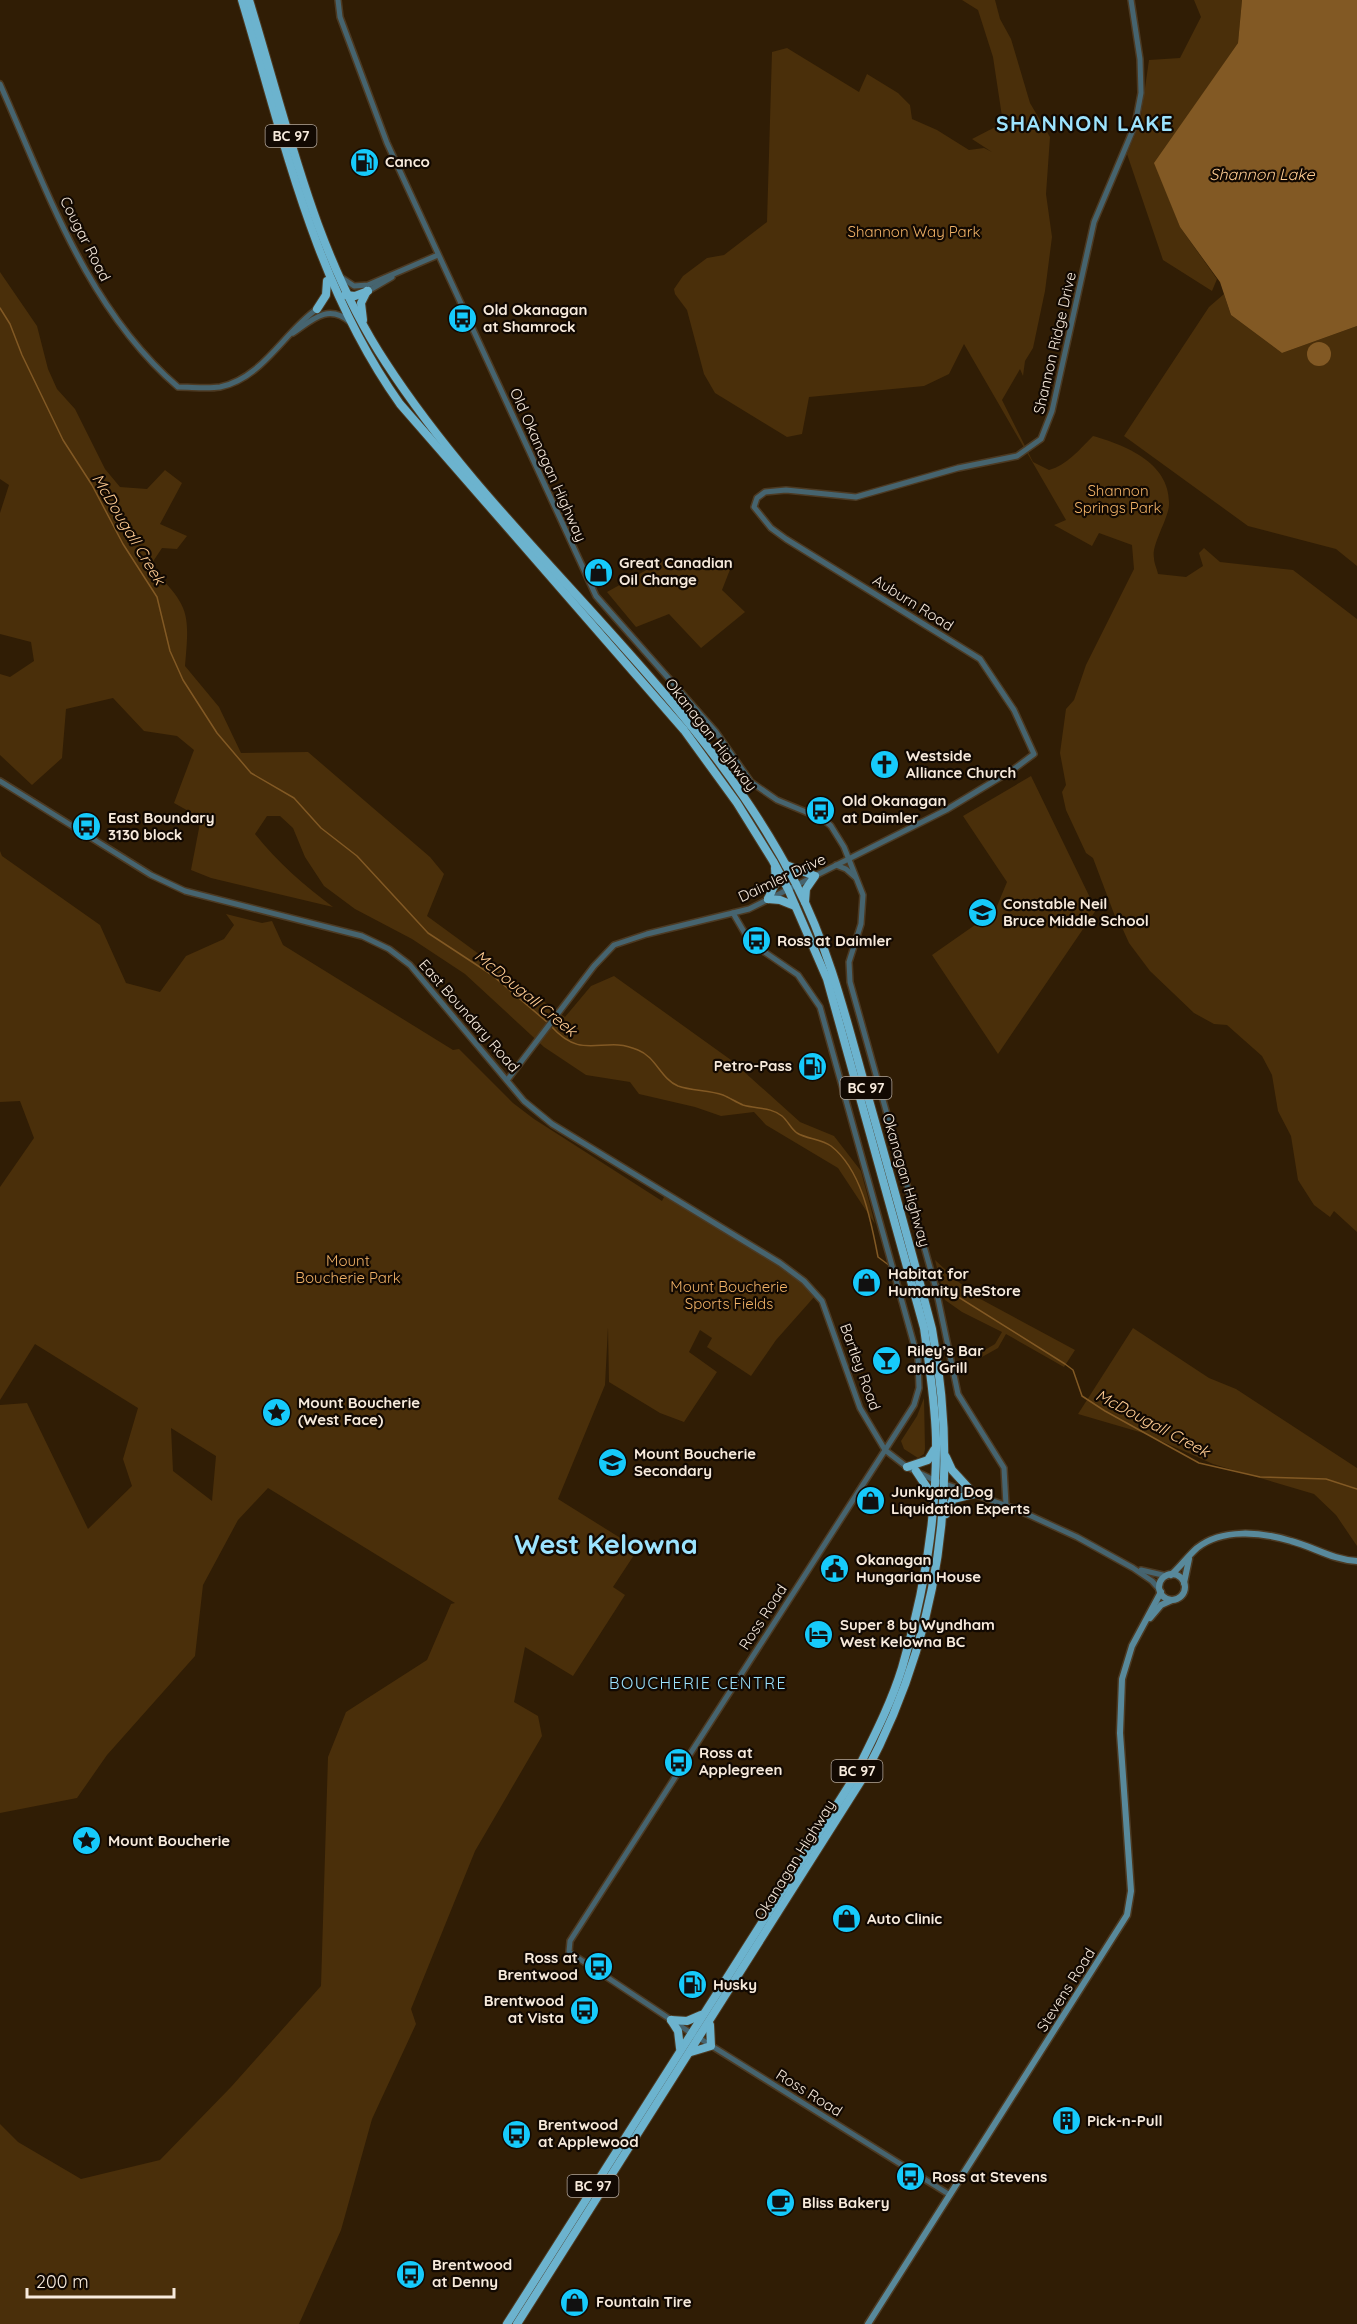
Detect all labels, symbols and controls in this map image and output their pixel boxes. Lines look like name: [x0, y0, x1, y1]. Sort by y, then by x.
district label: SHANNON LAKE: [996, 110, 1174, 136]
road number: BC 97: [266, 125, 316, 147]
fuel station icon: Canco: [348, 146, 380, 178]
place label: Canco: [385, 152, 430, 171]
water label: Shannon Lake: [1209, 164, 1315, 184]
street label: Cougar Road: [56, 193, 115, 284]
park label: Shannon Way Park: [847, 222, 981, 241]
street label: Shannon Ridge Drive: [1029, 270, 1080, 416]
place label: Old Okanagan at Shamrock: [483, 300, 587, 336]
bus stop icon: Old Okanagan at Shamrock: [446, 303, 478, 335]
street label: Old Okanagan Highway: [506, 385, 591, 545]
water label: McDougall Creek: [88, 470, 171, 589]
park label: Shannon Springs Park: [1074, 481, 1162, 517]
place label: Great Canadian Oil Change: [619, 553, 733, 589]
shop icon: Great Canadian Oil Change: [582, 556, 614, 588]
street label: Auburn Road: [869, 570, 957, 635]
street label: Okanagan Highway: [661, 674, 761, 795]
place label: Westside Alliance Church: [906, 746, 1016, 782]
church icon: Westside Alliance Church: [869, 749, 901, 781]
place label: Old Okanagan at Daimler: [842, 791, 946, 827]
bus stop icon: Old Okanagan at Daimler: [805, 794, 837, 826]
place label: East Boundary 3130 block: [108, 808, 215, 844]
bus stop icon: East Boundary 3130 block: [71, 811, 103, 843]
street label: Daimler Drive: [735, 849, 829, 906]
place label: Constable Neil Bruce Middle School: [1003, 894, 1149, 930]
school or university icon: Constable Neil Bruce Middle School: [966, 897, 998, 929]
bus stop icon: Ross at Daimler: [740, 925, 772, 957]
place label: Ross at Daimler: [777, 931, 892, 950]
water label: McDougall Creek: [471, 946, 582, 1041]
street label: East Boundary Road: [415, 955, 524, 1076]
fuel station icon: Petro-Pass: [797, 1050, 829, 1082]
place label: Petro-Pass: [714, 1056, 792, 1075]
road number: BC 97: [840, 1077, 892, 1099]
street label: Okanagan Highway: [878, 1111, 935, 1249]
park label: Mount Boucherie Park: [295, 1251, 401, 1287]
place label: Habitat for Humanity ReStore: [888, 1264, 1021, 1300]
shop icon: Habitat for Humanity ReStore: [851, 1267, 883, 1299]
park label: Mount Boucherie Sports Fields: [670, 1277, 788, 1313]
street label: Bartley Road: [836, 1321, 885, 1413]
place label: Riley’s Bar and Grill: [907, 1341, 984, 1377]
bar icon: Riley’s Bar and Grill: [870, 1344, 902, 1376]
water label: McDougall Creek: [1093, 1385, 1215, 1462]
place label: Mount Boucherie (West Face): [298, 1393, 420, 1429]
place icon: Mount Boucherie (West Face): [261, 1396, 293, 1428]
place label: Mount Boucherie Secondary: [634, 1444, 756, 1480]
school or university icon: Mount Boucherie Secondary: [597, 1447, 629, 1479]
place label: Junkyard Dog Liquidation Experts: [891, 1482, 1030, 1518]
shop icon: Junkyard Dog Liquidation Experts: [854, 1485, 886, 1517]
district label: West Kelowna: [514, 1527, 698, 1561]
place label: Okanagan Hungarian House: [856, 1550, 981, 1586]
public building icon: Okanagan Hungarian House: [819, 1553, 851, 1585]
street label: Ross Road: [734, 1580, 791, 1653]
place label: Super 8 by Wyndham West Kelowna BC: [840, 1615, 995, 1651]
hotel icon: Super 8 by Wyndham West Kelowna BC: [803, 1618, 835, 1650]
district label: BOUCHERIE CENTRE: [609, 1673, 787, 1693]
place label: Ross at Applegreen: [699, 1743, 783, 1779]
bus stop icon: Ross at Applegreen: [662, 1746, 694, 1778]
road number: BC 97: [832, 1760, 882, 1782]
street label: Okanagan Highway: [750, 1796, 839, 1923]
place icon: Mount Boucherie: [71, 1825, 103, 1857]
place label: Mount Boucherie: [108, 1831, 230, 1850]
shop icon: Auto Clinic: [830, 1903, 862, 1935]
place label: Auto Clinic: [867, 1909, 942, 1928]
street label: Stevens Road: [1032, 1944, 1099, 2035]
place label: Ross at Brentwood: [498, 1948, 578, 1984]
bus stop icon: Ross at Brentwood: [583, 1951, 615, 1983]
fuel station icon: Husky: [676, 1969, 708, 2001]
place label: Husky: [713, 1975, 757, 1994]
place label: Brentwood at Vista: [484, 1991, 564, 2027]
bus stop icon: Brentwood at Vista: [569, 1994, 601, 2026]
street label: Ross Road: [773, 2065, 846, 2120]
building icon: Pick-n-Pull: [1050, 2105, 1082, 2137]
place label: Pick-n-Pull: [1087, 2111, 1163, 2130]
place label: Brentwood at Applewood: [538, 2115, 639, 2151]
bus stop icon: Brentwood at Applewood: [501, 2118, 533, 2150]
bus stop icon: Ross at Stevens: [895, 2161, 927, 2193]
place label: Ross at Stevens: [932, 2167, 1047, 2186]
road number: BC 97: [568, 2175, 618, 2197]
cafe icon: Bliss Bakery: [765, 2187, 797, 2219]
place label: Bliss Bakery: [802, 2193, 890, 2212]
place label: Brentwood at Denny: [432, 2255, 512, 2291]
bus stop icon: Brentwood at Denny: [395, 2258, 427, 2290]
scale bar: [27, 2261, 174, 2299]
text: 200 m: [36, 2270, 89, 2293]
shop icon: Fountain Tire: [559, 2286, 591, 2318]
place label: Fountain Tire: [596, 2292, 692, 2311]

